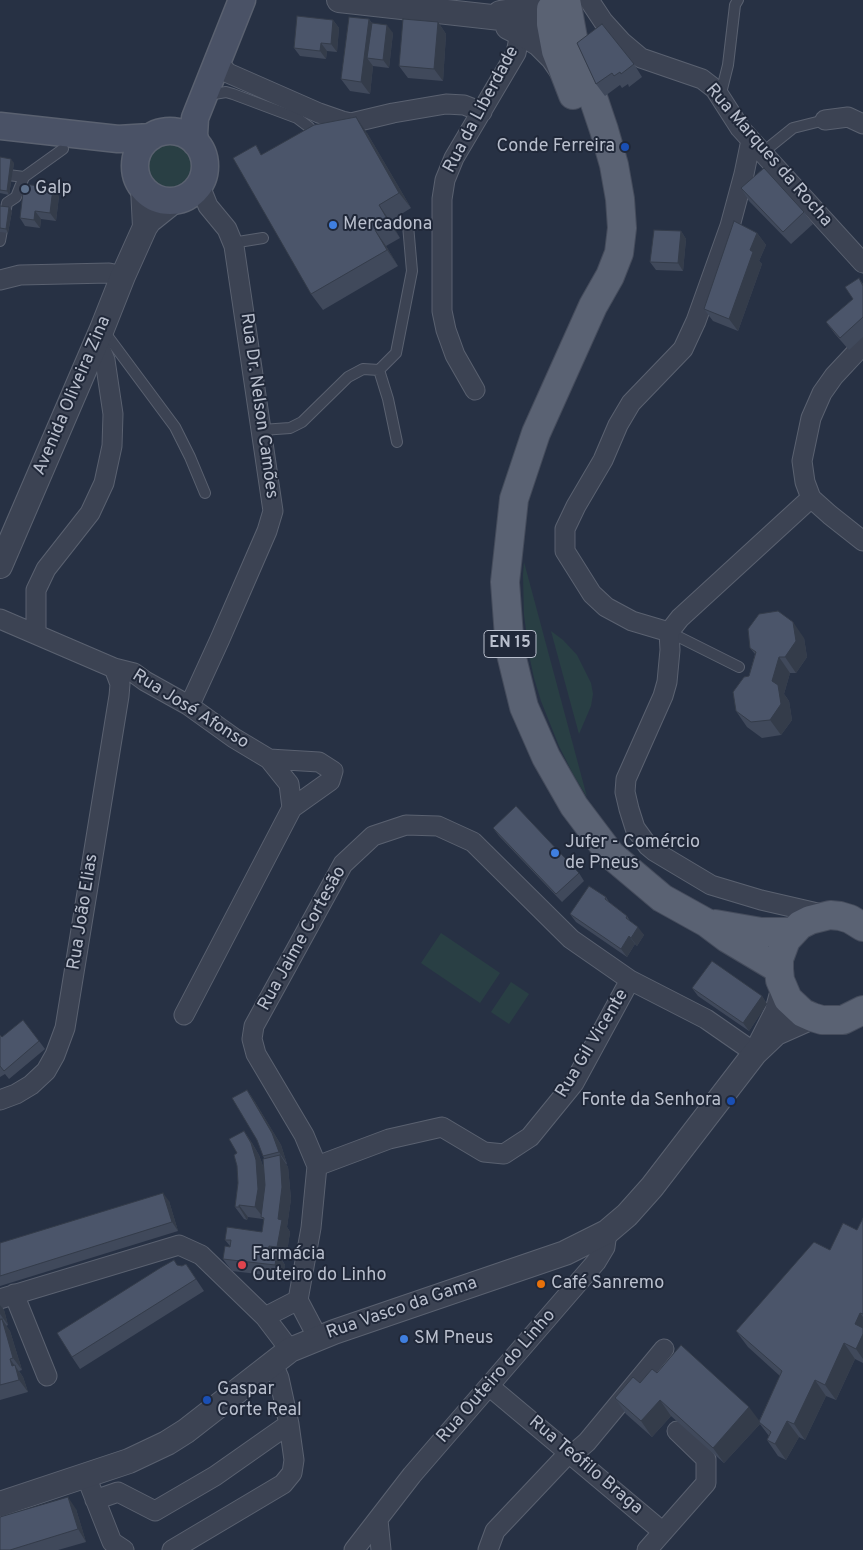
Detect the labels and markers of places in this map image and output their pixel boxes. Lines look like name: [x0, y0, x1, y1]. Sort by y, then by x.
place label: Conde Ferreira: [497, 136, 615, 158]
marker: Conde Ferreira: [619, 141, 631, 153]
place label: Galp: [35, 178, 72, 200]
marker: Galp: [19, 183, 31, 195]
place label: Mercadona: [343, 214, 432, 236]
marker: Mercadona: [327, 219, 339, 231]
place label: Jufer - Comércio de Pneus: [565, 832, 700, 874]
marker: Jufer - Comércio de Pneus: [549, 847, 561, 859]
place label: Fonte da Senhora: [581, 1090, 721, 1112]
marker: Fonte da Senhora: [725, 1095, 737, 1107]
place label: Farmácia Outeiro do Linho: [252, 1244, 387, 1286]
marker: Farmácia Outeiro do Linho: [236, 1259, 248, 1271]
place label: Café Sanremo: [551, 1273, 664, 1295]
marker: Café Sanremo: [535, 1278, 547, 1290]
place label: SM Pneus: [414, 1328, 493, 1350]
marker: SM Pneus: [398, 1333, 410, 1345]
place label: Gaspar Corte Real: [217, 1379, 302, 1422]
marker: Gaspar Corte Real: [201, 1394, 213, 1406]

